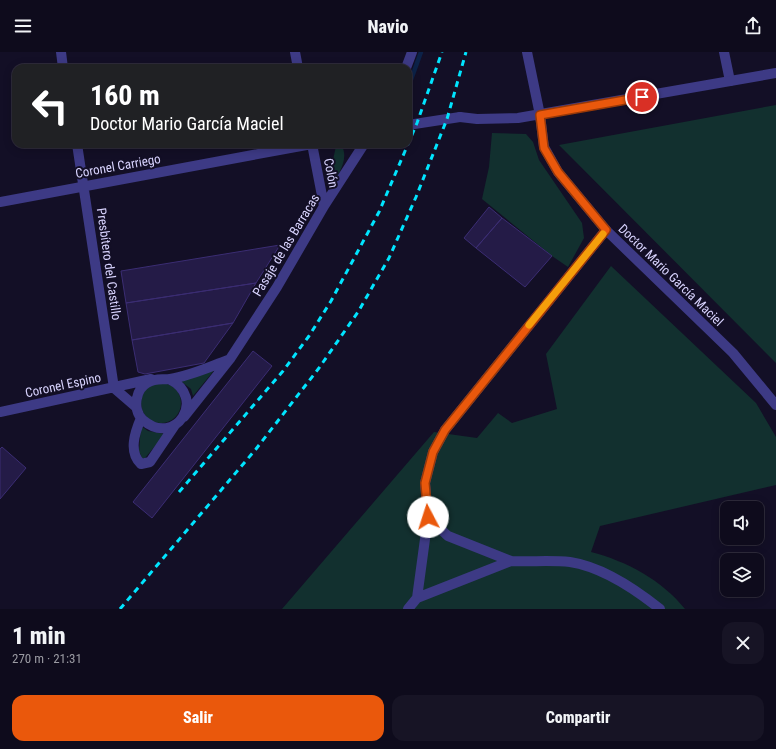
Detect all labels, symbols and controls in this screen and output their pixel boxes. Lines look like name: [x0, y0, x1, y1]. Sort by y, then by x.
icon: menu: [12, 15, 34, 37]
icon: share: [742, 15, 764, 37]
text: Navio: [367, 16, 409, 37]
text: 160 m: [90, 79, 160, 112]
icon: left: [24, 80, 76, 132]
pin: [625, 80, 659, 114]
icon: arrive: [631, 86, 653, 108]
text: Doctor Mario García Maciel: [90, 113, 284, 134]
street label: Coronel Carriego: [74, 151, 162, 181]
street label: Colón: [321, 157, 341, 189]
street label: Pasaje de las Barracas: [250, 191, 322, 299]
street label: Presbítero del Castillo: [94, 207, 124, 321]
street label: Doctor Mario García Maciel: [616, 221, 726, 329]
street label: Coronel Espino: [24, 370, 102, 400]
position arrow: [407, 496, 449, 538]
map controls: [720, 501, 764, 597]
button: sound: [720, 501, 764, 545]
button: layers: [720, 553, 764, 597]
text: 1 min: [12, 622, 66, 650]
button: close: [722, 622, 764, 664]
text: 270 m · 21:31: [12, 651, 82, 666]
button: Salir: [12, 695, 384, 741]
button: Compartir: [392, 695, 764, 741]

